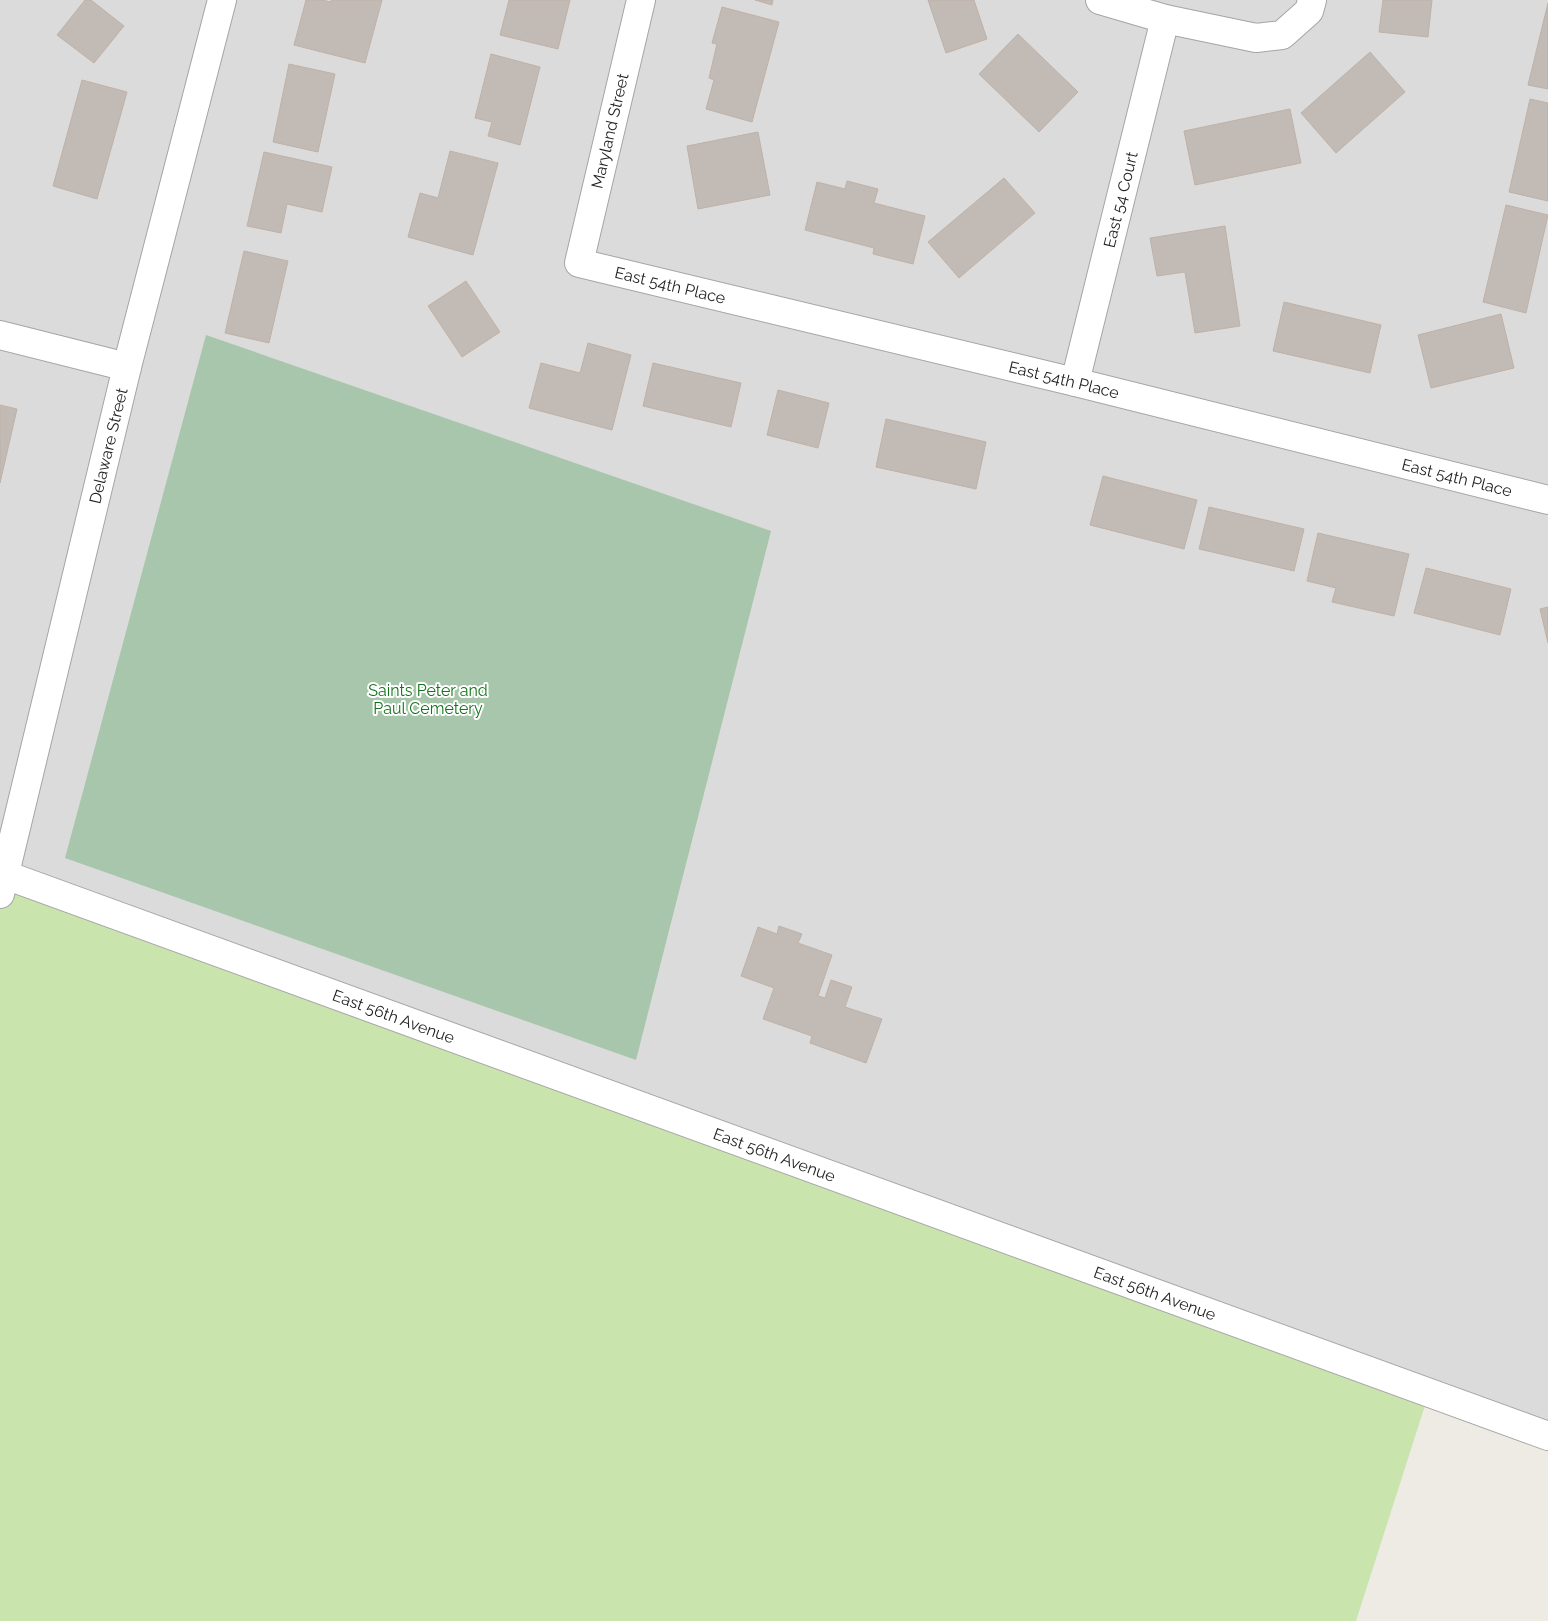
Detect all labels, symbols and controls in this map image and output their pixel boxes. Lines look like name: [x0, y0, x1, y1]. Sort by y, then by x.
street label: Maryland Street: [587, 71, 633, 191]
street label: East 54 Court: [1099, 149, 1141, 249]
street label: East 54th Place: [613, 262, 727, 307]
street label: East 54th Place: [1007, 357, 1121, 402]
street label: Delaware Street: [85, 385, 131, 506]
street label: East 54th Place: [1400, 454, 1514, 500]
park label: Saints Peter and Paul Cemetery: [368, 681, 488, 718]
street label: East 56th Avenue: [330, 985, 457, 1047]
street label: East 56th Avenue: [711, 1124, 838, 1186]
street label: East 56th Avenue: [1091, 1262, 1219, 1324]

